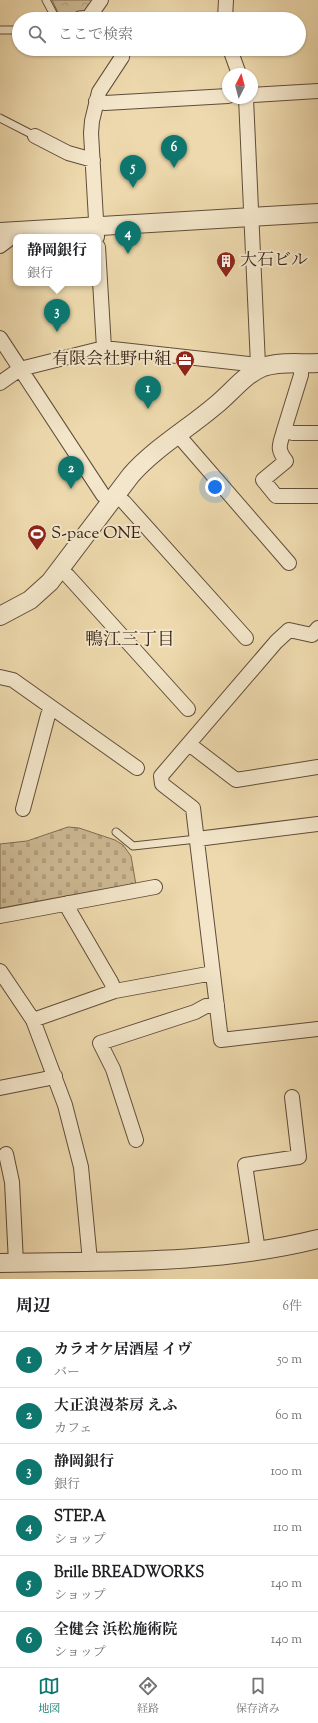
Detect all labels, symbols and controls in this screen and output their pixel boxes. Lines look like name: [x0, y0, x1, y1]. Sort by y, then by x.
search box: [12, 12, 306, 56]
icon: search: [26, 23, 48, 45]
text: ここで検索: [58, 25, 133, 46]
north arrow: [222, 68, 258, 104]
pin: 6: [161, 135, 187, 168]
pin: 5: [120, 155, 146, 188]
pin: 4: [115, 221, 141, 254]
popup: [13, 234, 101, 286]
text: 静岡銀行: [27, 241, 87, 262]
place label: 大石ビル: [240, 249, 308, 273]
building icon: 大石ビル: [215, 250, 237, 278]
text: 銀行: [27, 265, 53, 283]
pin: 3: [44, 299, 70, 332]
place label: 有限会社野中組: [52, 348, 172, 372]
office icon: 有限会社野中組: [174, 349, 196, 377]
pin: 1: [135, 376, 161, 409]
pin: 2: [58, 456, 84, 489]
your location: [205, 477, 225, 497]
place label: S-pace ONE: [51, 522, 141, 546]
sports icon: S-pace ONE: [26, 523, 48, 551]
district label: 鴨江三丁目: [85, 628, 175, 654]
text: 周辺: [16, 1295, 50, 1319]
text: 6件: [283, 1298, 302, 1316]
text: カラオケ居酒屋 イヴ: [54, 1340, 192, 1361]
text: 1: [27, 1351, 31, 1369]
text: 50 m: [277, 1351, 302, 1369]
text: バー: [54, 1364, 80, 1382]
text: 大正浪漫茶房 えふ: [54, 1396, 177, 1417]
text: 2: [26, 1407, 32, 1425]
text: 60 m: [275, 1407, 302, 1425]
text: カフェ: [54, 1420, 92, 1438]
text: 静岡銀行: [54, 1452, 114, 1473]
text: 3: [26, 1463, 32, 1481]
text: 100 m: [270, 1463, 302, 1481]
text: 銀行: [54, 1476, 80, 1494]
text: STEP.A: [54, 1507, 106, 1528]
text: 4: [26, 1519, 32, 1537]
text: 110 m: [273, 1519, 302, 1537]
text: ショップ: [54, 1531, 106, 1549]
text: Brille BREADWORKS: [54, 1563, 204, 1584]
text: 5: [27, 1575, 31, 1593]
text: 140 m: [271, 1575, 302, 1593]
text: ショップ: [54, 1587, 106, 1605]
text: 全健会 浜松施術院: [54, 1620, 177, 1641]
text: 6: [26, 1631, 32, 1649]
text: 140 m: [271, 1631, 302, 1649]
text: ショップ: [54, 1644, 106, 1662]
tab: 地図: [38, 1675, 60, 1717]
tab: 経路: [137, 1675, 159, 1717]
tab: 保存済み: [236, 1675, 280, 1717]

